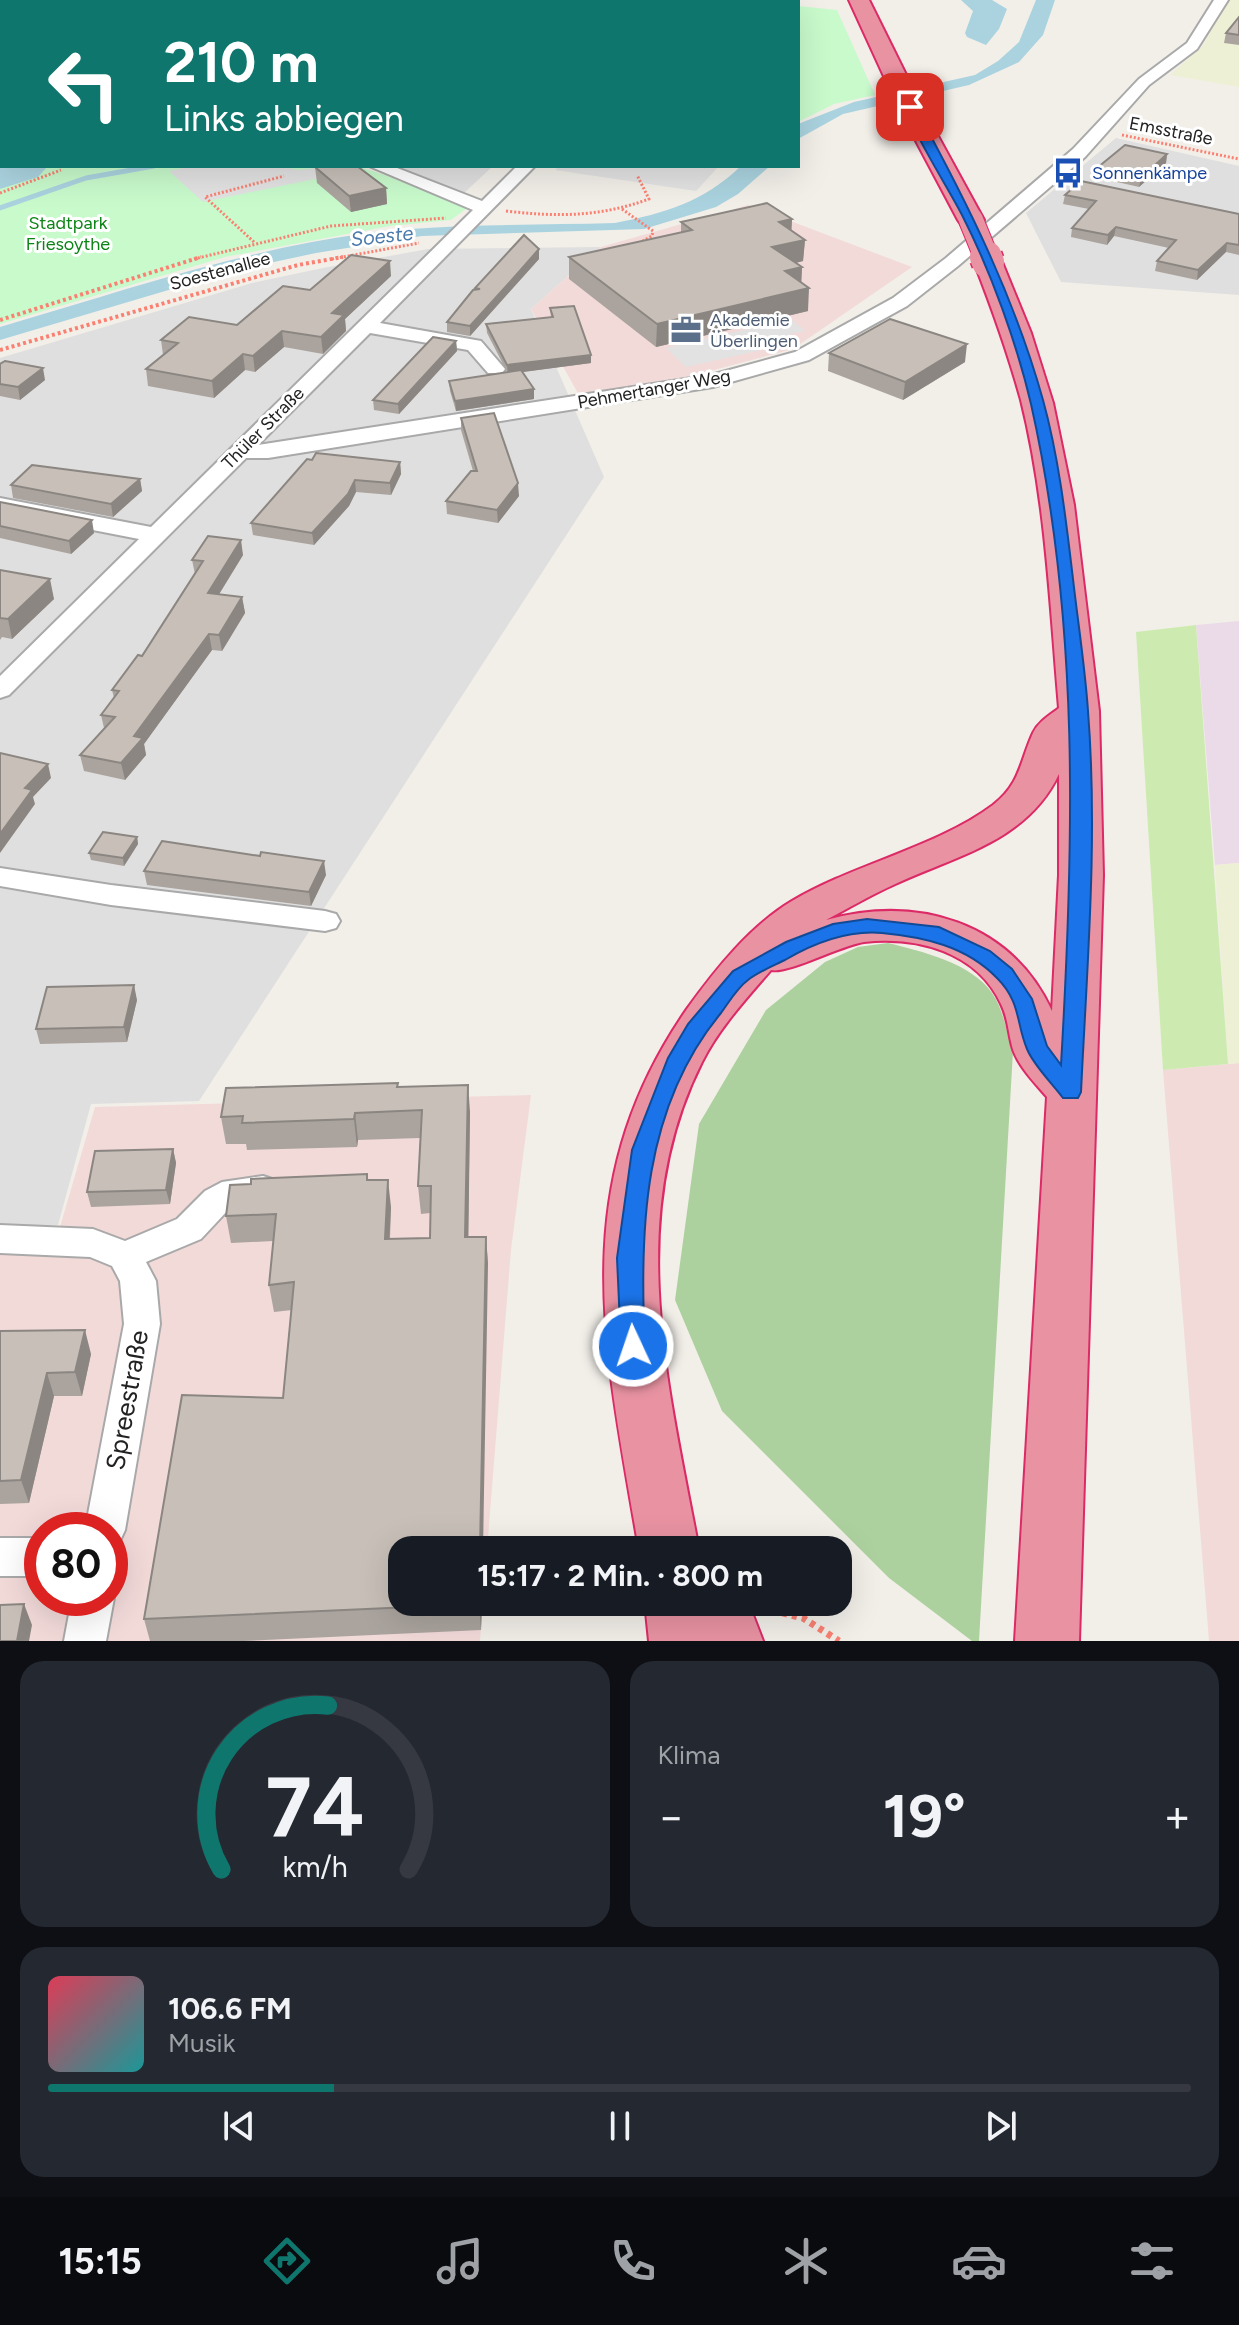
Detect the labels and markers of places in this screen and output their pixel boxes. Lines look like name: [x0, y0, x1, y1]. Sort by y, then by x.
pin: [876, 73, 944, 141]
bus stop icon: Sonnenkämpe: [1051, 156, 1085, 190]
place label: Sonnenkämpe: [1092, 162, 1207, 184]
place label: Akademie Überlingen: [710, 309, 798, 352]
office icon: Akademie Überlingen: [669, 313, 703, 347]

